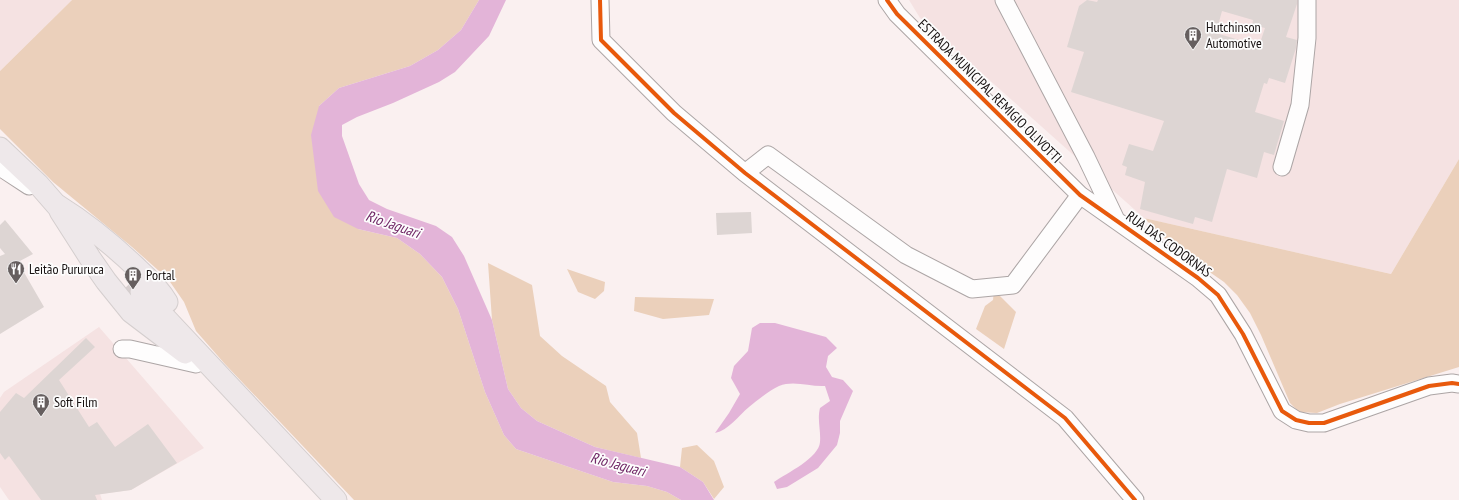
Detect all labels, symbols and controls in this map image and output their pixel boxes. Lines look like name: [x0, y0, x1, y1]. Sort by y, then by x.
street label: ESTRADA MUNICIPAL REMIGIO OLIVOTTI: [914, 15, 1066, 167]
place label: Hutchinson Automotive: [1206, 18, 1262, 52]
building icon: Hutchinson Automotive: [1183, 25, 1203, 50]
water label: Rio Jaguari: [363, 206, 424, 243]
street label: RUA DAS CODORNAS: [1123, 207, 1215, 281]
restaurant icon: Leitão Pururuca: [6, 259, 26, 284]
place label: Leitão Pururuca: [29, 260, 104, 278]
building icon: Portal: [123, 265, 143, 290]
place label: Portal: [146, 266, 176, 284]
building icon: Soft Film: [31, 392, 51, 417]
place label: Soft Film: [54, 393, 97, 411]
water label: Rio Jaguari: [588, 448, 649, 481]

